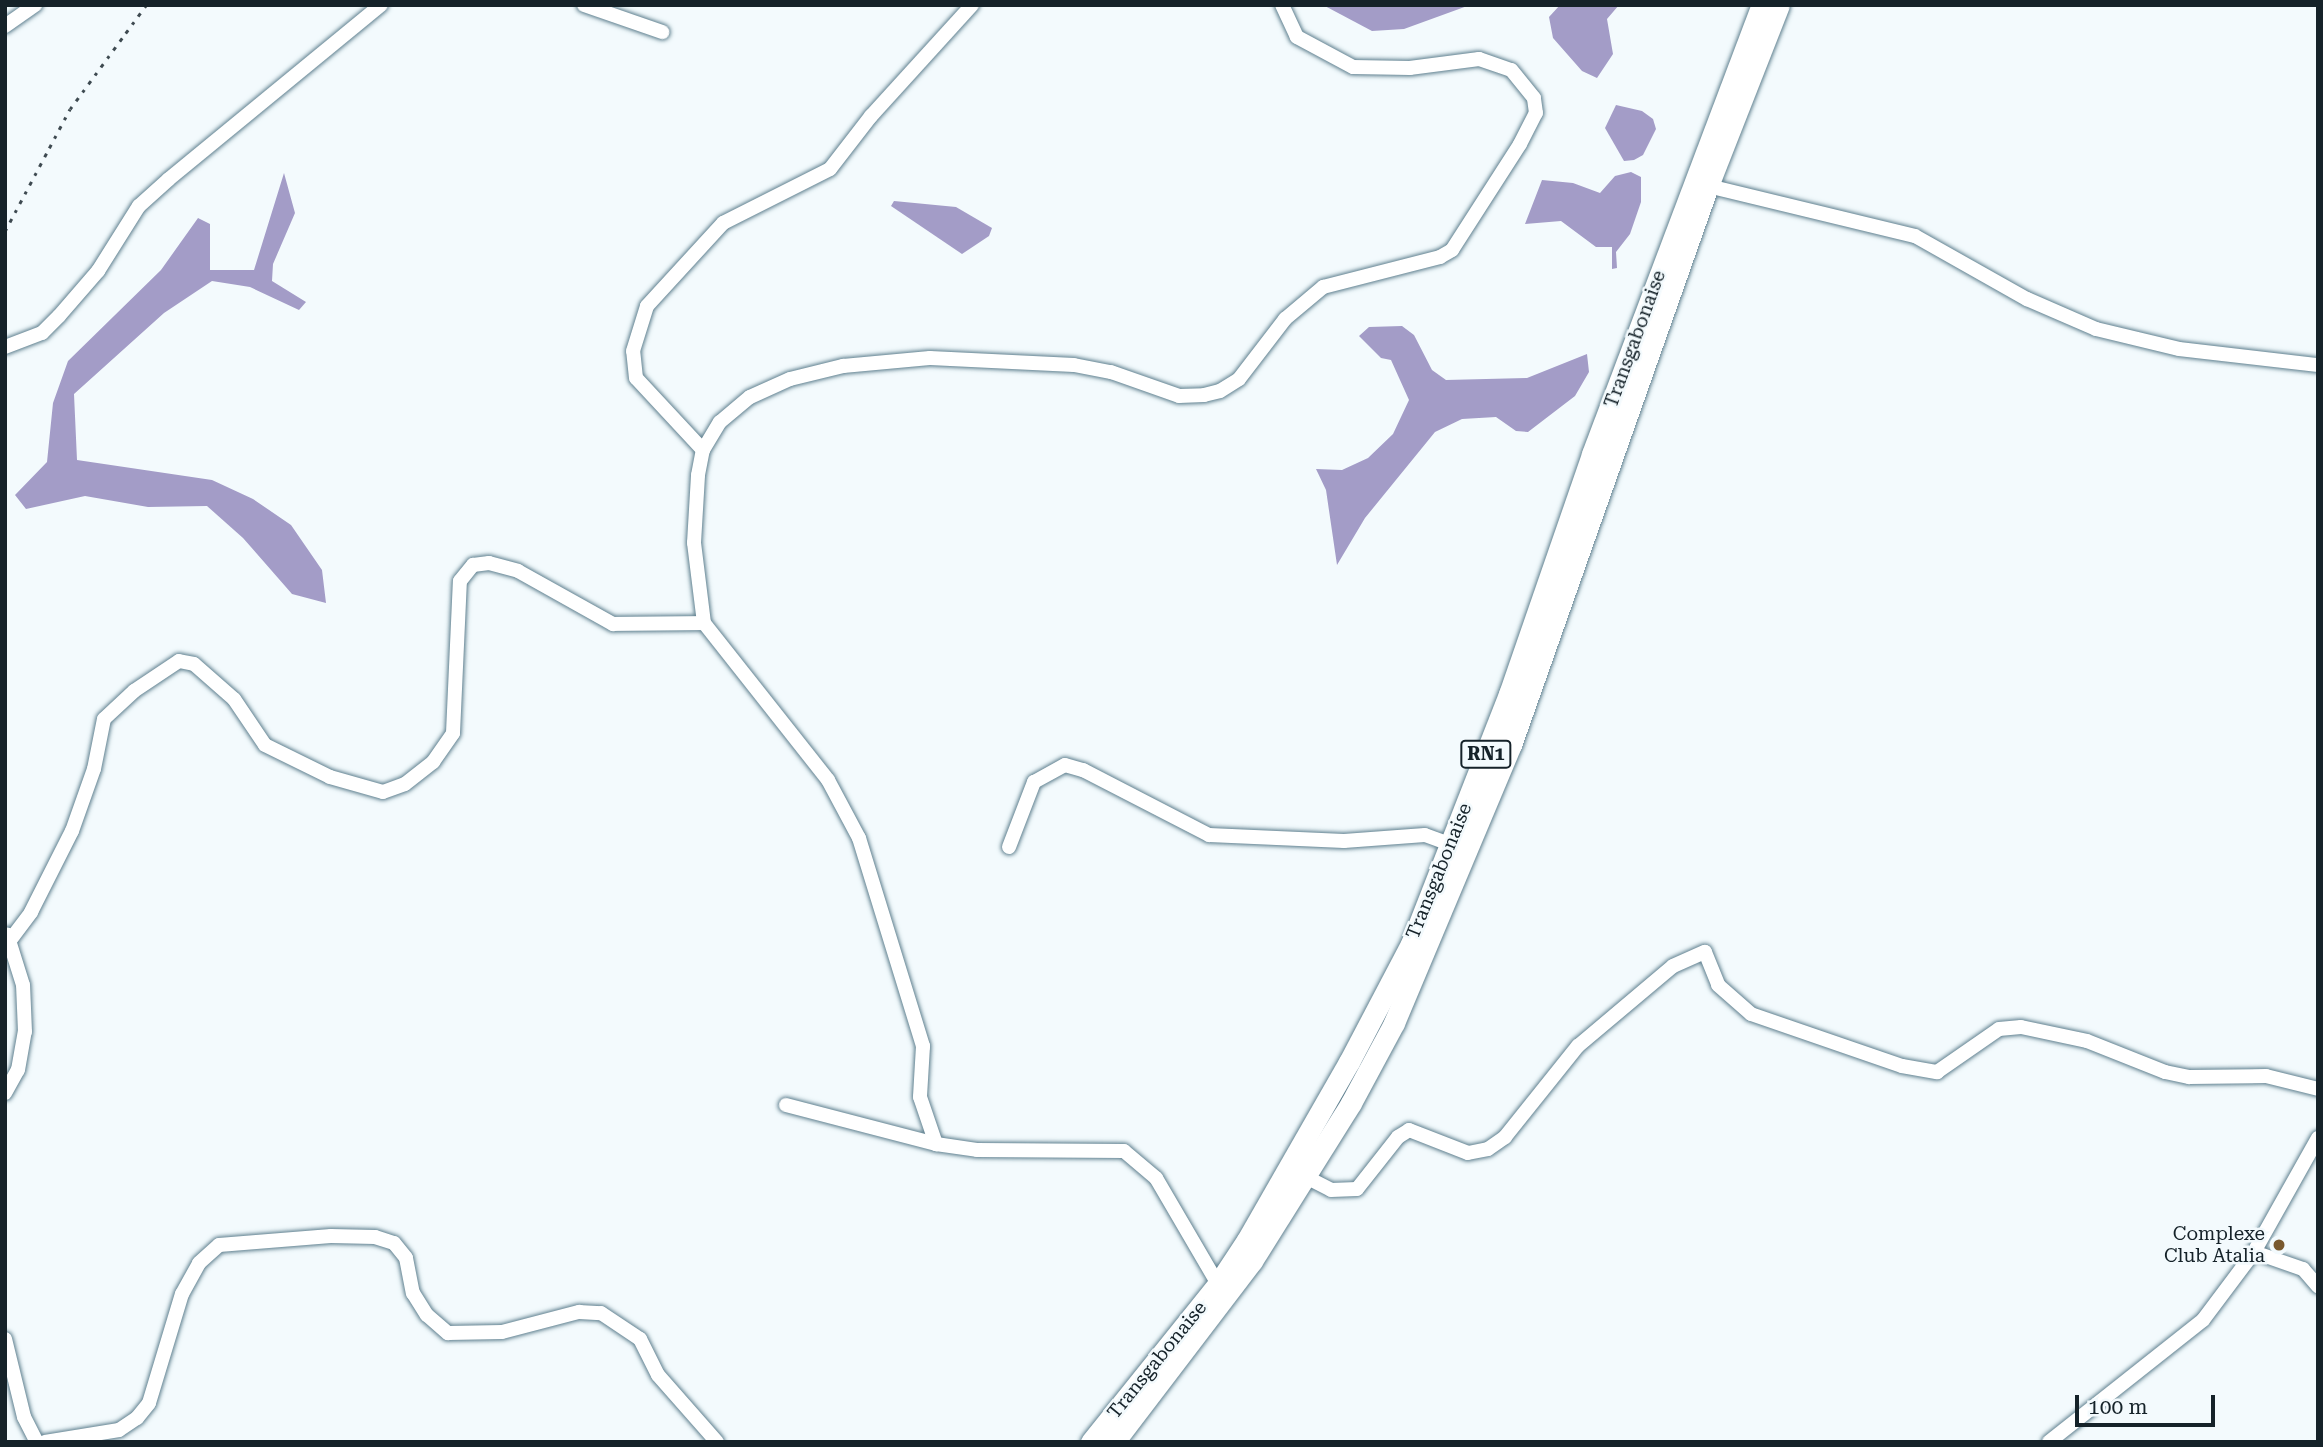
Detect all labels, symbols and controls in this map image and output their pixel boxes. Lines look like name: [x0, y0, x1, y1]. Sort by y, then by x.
street label: Transgabonaise: [1600, 267, 1670, 411]
road number: RN1: [1460, 740, 1512, 768]
street label: Transgabonaise: [1401, 800, 1477, 942]
place label: Complexe Club Atalia: [2164, 1223, 2265, 1267]
marker: Complexe Club Atalia: [2271, 1237, 2287, 1253]
street label: Transgabonaise: [1103, 1297, 1211, 1423]
scale bar: [2078, 1380, 2218, 1424]
text: 100 m: [2088, 1395, 2148, 1419]

